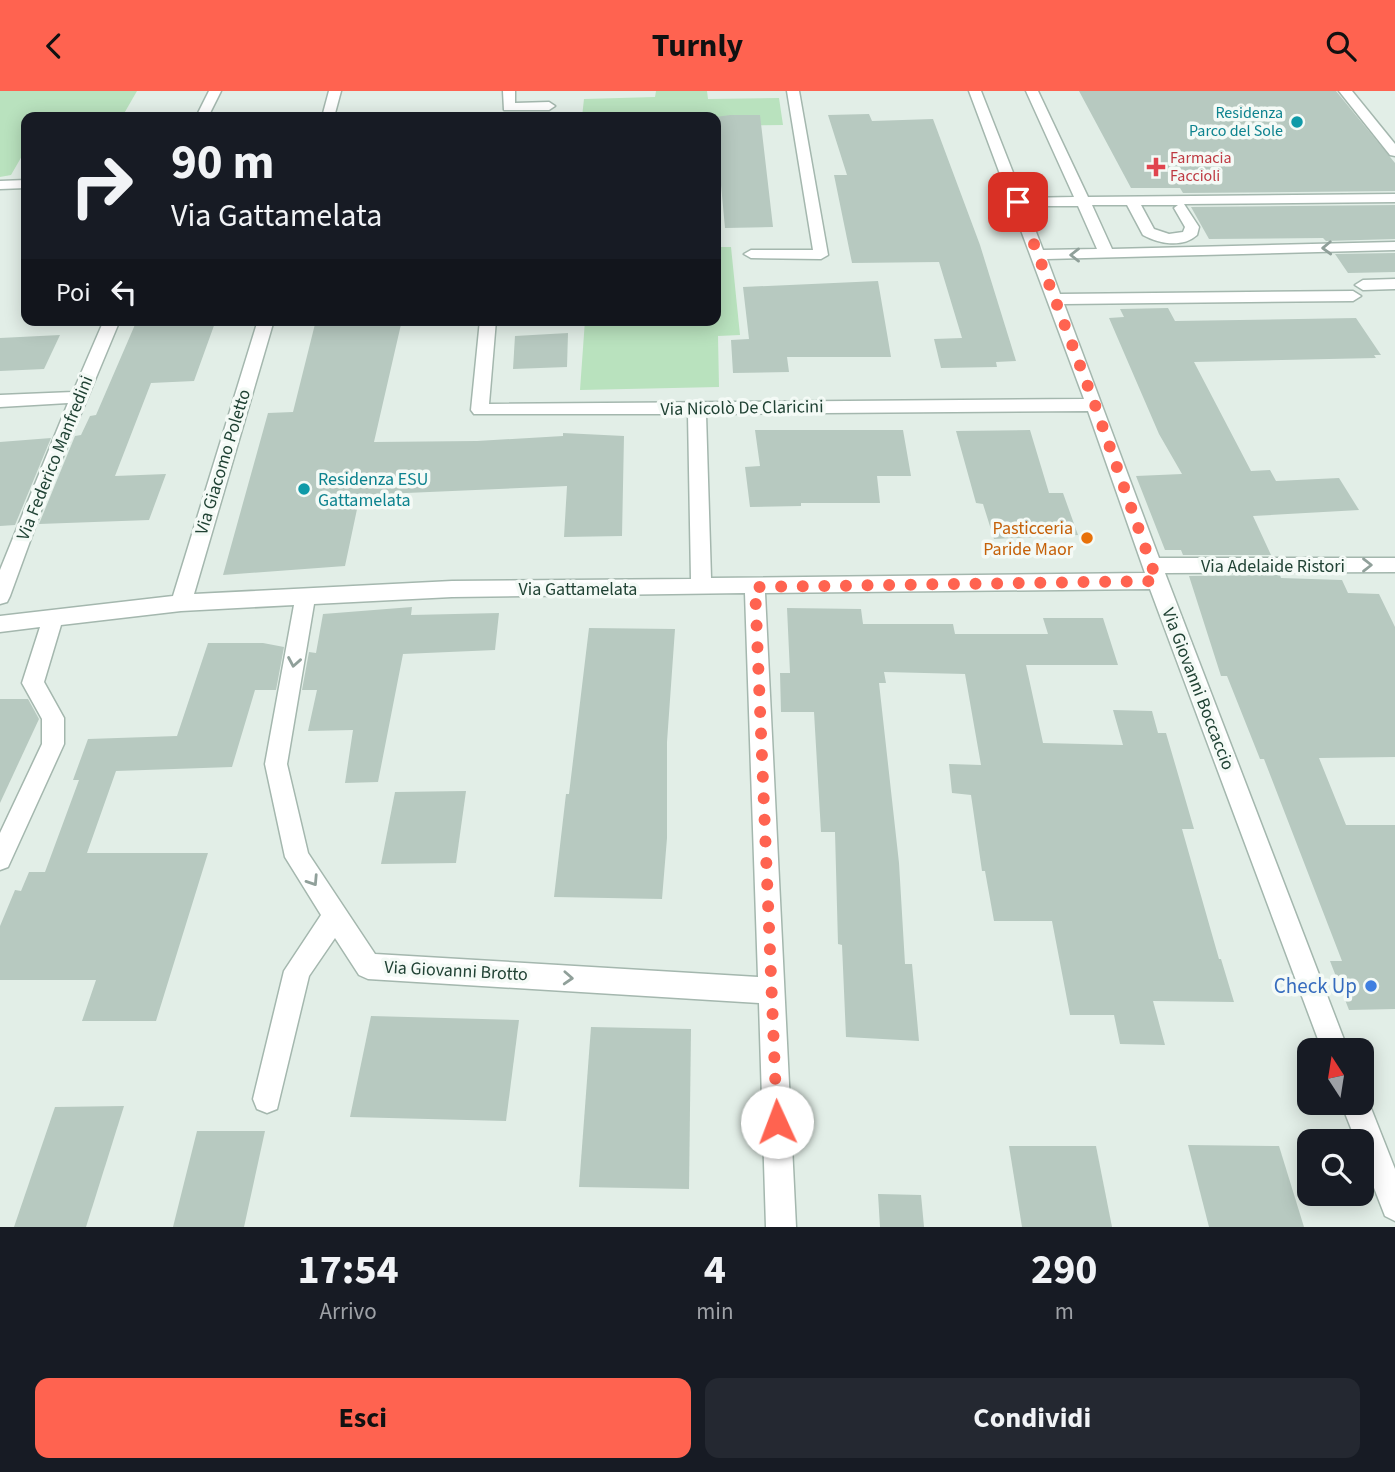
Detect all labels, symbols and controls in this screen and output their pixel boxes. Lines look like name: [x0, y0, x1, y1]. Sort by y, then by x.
text: Turnly: [652, 23, 743, 69]
icon: back: [35, 27, 73, 65]
icon: search: [1322, 27, 1360, 65]
place label: Residenza Parco del Sole: [1189, 102, 1283, 142]
marker: Residenza Parco del Sole: [1289, 114, 1305, 130]
text: 90 m: [171, 128, 275, 198]
icon: right: [56, 140, 147, 231]
place label: Farmacia Faccioli: [1170, 147, 1232, 187]
marker: Farmacia Faccioli: [1148, 159, 1164, 175]
pin: [988, 172, 1048, 232]
icon: arrive: [999, 183, 1037, 221]
text: Via Gattamelata: [171, 193, 382, 239]
one-way arrow: [1321, 241, 1332, 256]
one-way arrow: [1069, 247, 1080, 263]
icon: left: [105, 273, 143, 311]
text: Poi: [56, 274, 91, 311]
street label: Via Federico Manfredini: [11, 372, 99, 544]
street label: Via Giacomo Poletto: [189, 386, 257, 538]
street label: Via Nicolò De Claricini: [660, 394, 824, 422]
place label: Residenza ESU Gattamelata: [318, 467, 428, 513]
marker: Residenza ESU Gattamelata: [296, 481, 312, 497]
place label: Pasticceria Paride Maor: [983, 516, 1074, 562]
marker: Pasticceria Paride Maor: [1079, 530, 1095, 546]
street label: Via Adelaide Ristori: [1201, 554, 1345, 579]
one-way arrow: [1362, 557, 1373, 573]
street label: Via Gattamelata: [519, 577, 637, 602]
street label: Via Giovanni Boccaccio: [1156, 604, 1240, 774]
one-way arrow: [287, 656, 302, 668]
one-way arrow: [305, 874, 318, 887]
street label: Via Giovanni Brotto: [384, 955, 528, 987]
one-way arrow: [562, 970, 573, 985]
place label: Check Up: [1274, 971, 1357, 1001]
marker: Check Up: [1363, 978, 1379, 994]
north arrow: [1297, 1038, 1374, 1115]
map controls: [1297, 1038, 1374, 1206]
position arrow: [740, 1085, 814, 1159]
button: search: [1297, 1129, 1374, 1206]
text: 17:54: [297, 1240, 399, 1300]
text: 4: [704, 1240, 726, 1300]
text: 290: [1031, 1240, 1098, 1300]
text: Arrivo: [319, 1295, 377, 1328]
text: min: [696, 1295, 734, 1328]
text: m: [1055, 1295, 1074, 1328]
button: Esci: [35, 1378, 691, 1458]
button: Condividi: [705, 1378, 1360, 1458]

